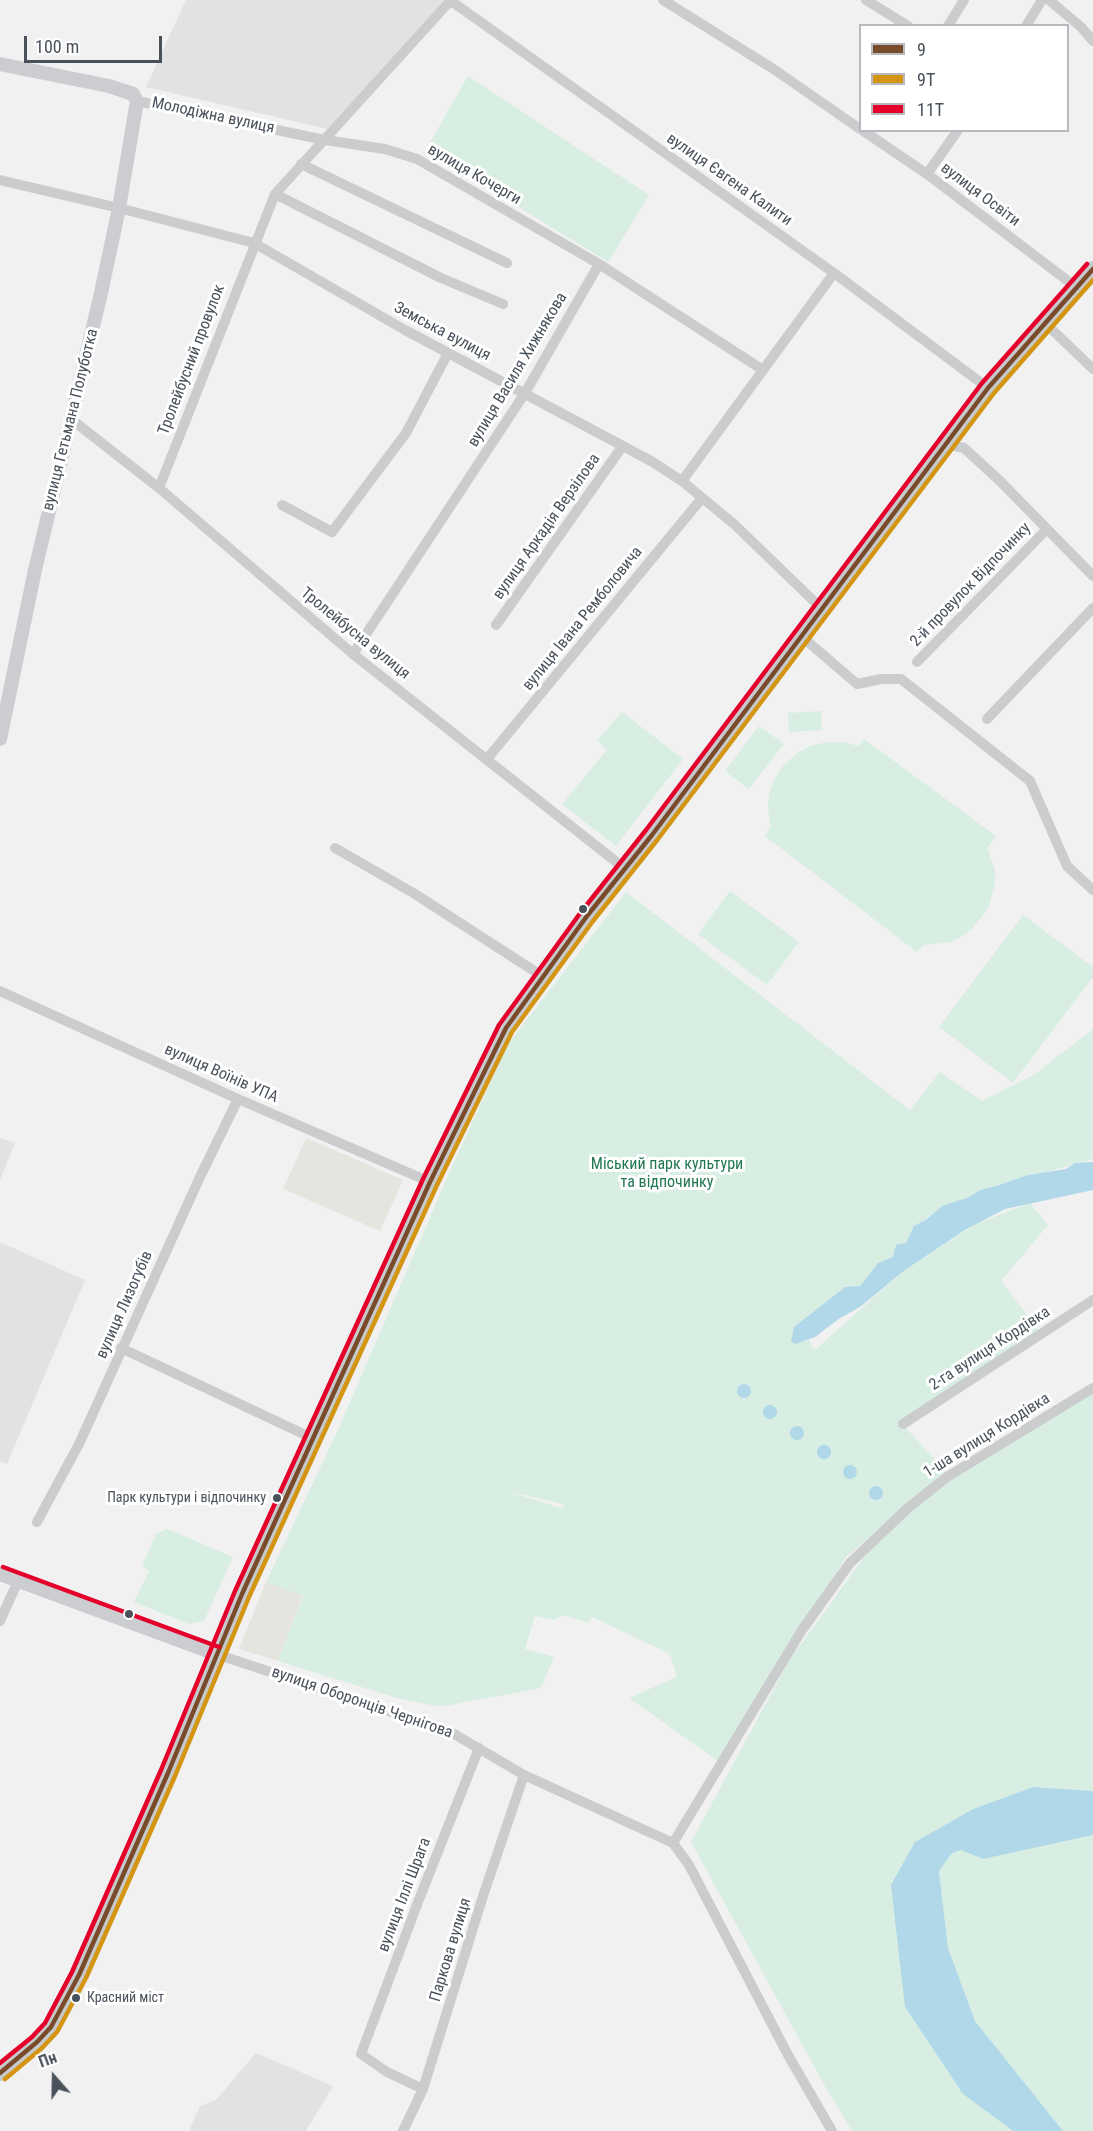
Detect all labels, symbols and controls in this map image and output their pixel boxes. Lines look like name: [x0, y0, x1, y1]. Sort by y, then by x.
scale bar: [27, 24, 165, 62]
legend: [859, 24, 1069, 132]
text: 100 m: [35, 36, 79, 57]
text: 9: [917, 39, 926, 60]
text: 9Т: [917, 69, 935, 90]
street label: Молодіжна вулиця: [150, 94, 276, 138]
text: 11Т: [917, 99, 944, 120]
street label: вулиця Євгена Калити: [663, 130, 795, 230]
street label: вулиця Кочерги: [424, 141, 524, 209]
street label: вулиця Освіти: [937, 159, 1023, 231]
street label: Тролейбусний провулок: [155, 282, 229, 438]
street label: вулиця Василя Хижнякова: [464, 289, 572, 451]
street label: Земська вулиця: [390, 298, 494, 366]
street label: вулиця Гетьмана Полуботка: [39, 327, 103, 513]
street label: вулиця Аркадія Верзілова: [489, 450, 605, 604]
street label: 2-й провулок Відпочинку: [907, 519, 1035, 651]
street label: вулиця Івана Ремболовича: [519, 543, 647, 695]
street label: Тролейбусна вулиця: [296, 584, 414, 684]
unlabelled marker: [577, 903, 589, 915]
street label: вулиця Воїнів УПА: [161, 1040, 281, 1108]
park label: Міський парк культури та відпочинку: [591, 1155, 743, 1193]
street label: вулиця Лизогубів: [93, 1248, 157, 1362]
street label: 2-га вулиця Кордівка: [926, 1303, 1054, 1395]
street label: 1-ша вулиця Кордівка: [920, 1389, 1054, 1483]
place label: Парк культури і відпочинку: [107, 1490, 266, 1506]
marker: Парк культури і відпочинку: [271, 1492, 283, 1504]
unlabelled marker: [123, 1608, 135, 1620]
street label: вулиця Оборонців Чернігова: [269, 1663, 455, 1743]
street label: вулиця Іллі Шрага: [374, 1835, 436, 1955]
street label: Паркова вулиця: [426, 1896, 476, 2004]
place label: Красний міст: [87, 1990, 164, 2006]
marker: Красний міст: [70, 1992, 82, 2004]
north arrow: [24, 2047, 84, 2107]
text: Пн: [36, 2048, 59, 2072]

